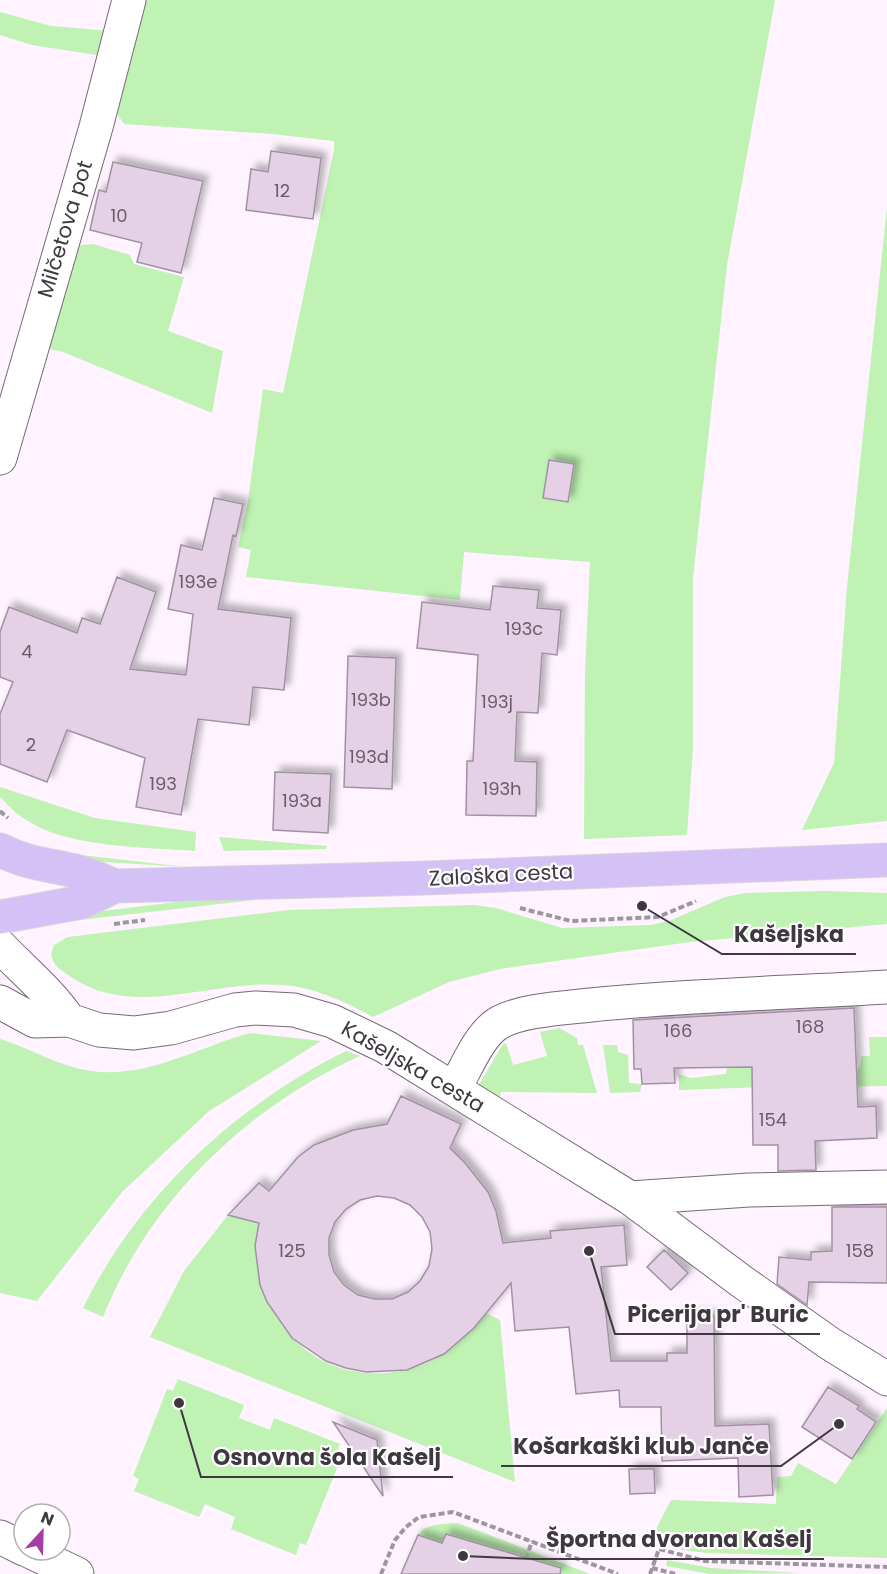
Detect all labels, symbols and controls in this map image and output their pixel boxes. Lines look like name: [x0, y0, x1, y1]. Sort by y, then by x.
street label: Milčetova pot: [30, 157, 99, 301]
house number: 12: [274, 178, 290, 203]
house number: 10: [110, 203, 128, 228]
house number: 193e: [179, 569, 217, 594]
house number: 193c: [505, 616, 543, 641]
house number: 4: [21, 639, 33, 664]
house number: 193b: [351, 687, 391, 712]
house number: 193j: [481, 689, 513, 714]
house number: 2: [26, 732, 36, 757]
house number: 193d: [349, 744, 389, 769]
house number: 193: [149, 771, 177, 796]
house number: 193h: [482, 776, 522, 801]
house number: 193a: [282, 788, 322, 813]
street label: Zaloška cesta: [428, 856, 574, 893]
callout: Kašeljska: [722, 914, 856, 954]
text: Kašeljska: [734, 919, 844, 950]
street label: Kašeljska cesta: [336, 1014, 490, 1119]
house number: 168: [796, 1014, 824, 1039]
house number: 166: [664, 1018, 692, 1043]
house number: 154: [759, 1107, 787, 1132]
house number: 125: [278, 1238, 306, 1263]
house number: 158: [846, 1238, 874, 1263]
callout: Picerija pr' Buric: [615, 1294, 820, 1334]
text: Picerija pr' Buric: [627, 1299, 809, 1330]
callout: Košarkaški klub Janče: [501, 1426, 781, 1466]
text: Košarkaški klub Janče: [513, 1431, 769, 1462]
callout: Osnovna šola Kašelj: [201, 1437, 453, 1477]
text: Osnovna šola Kašelj: [213, 1442, 441, 1473]
north arrow: [12, 1502, 72, 1562]
text: N: [38, 1506, 57, 1531]
callout: Športna dvorana Kašelj: [534, 1519, 824, 1559]
text: Športna dvorana Kašelj: [546, 1524, 812, 1555]

